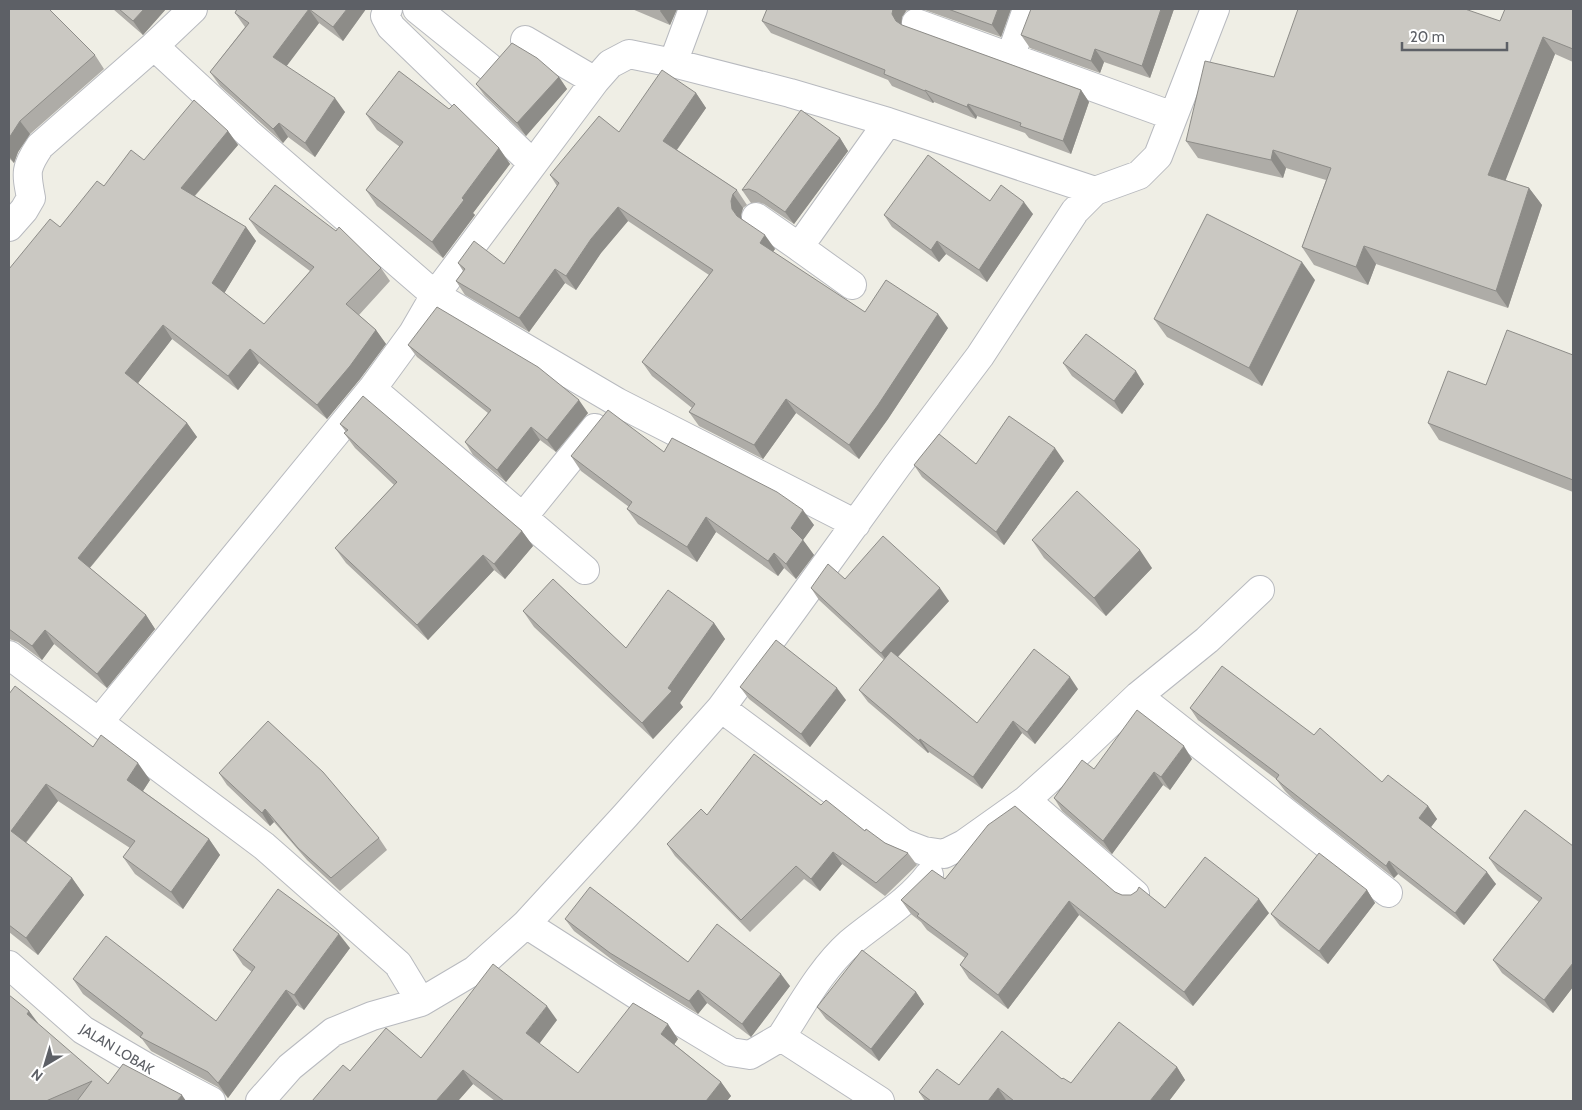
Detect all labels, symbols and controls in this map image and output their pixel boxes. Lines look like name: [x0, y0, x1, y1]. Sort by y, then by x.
scale bar: [1402, 20, 1507, 52]
text: 20 m: [1410, 28, 1445, 46]
street label: JALAN LOBAK: [76, 1019, 157, 1078]
north arrow: [20, 1040, 70, 1090]
text: N: [28, 1065, 46, 1085]

